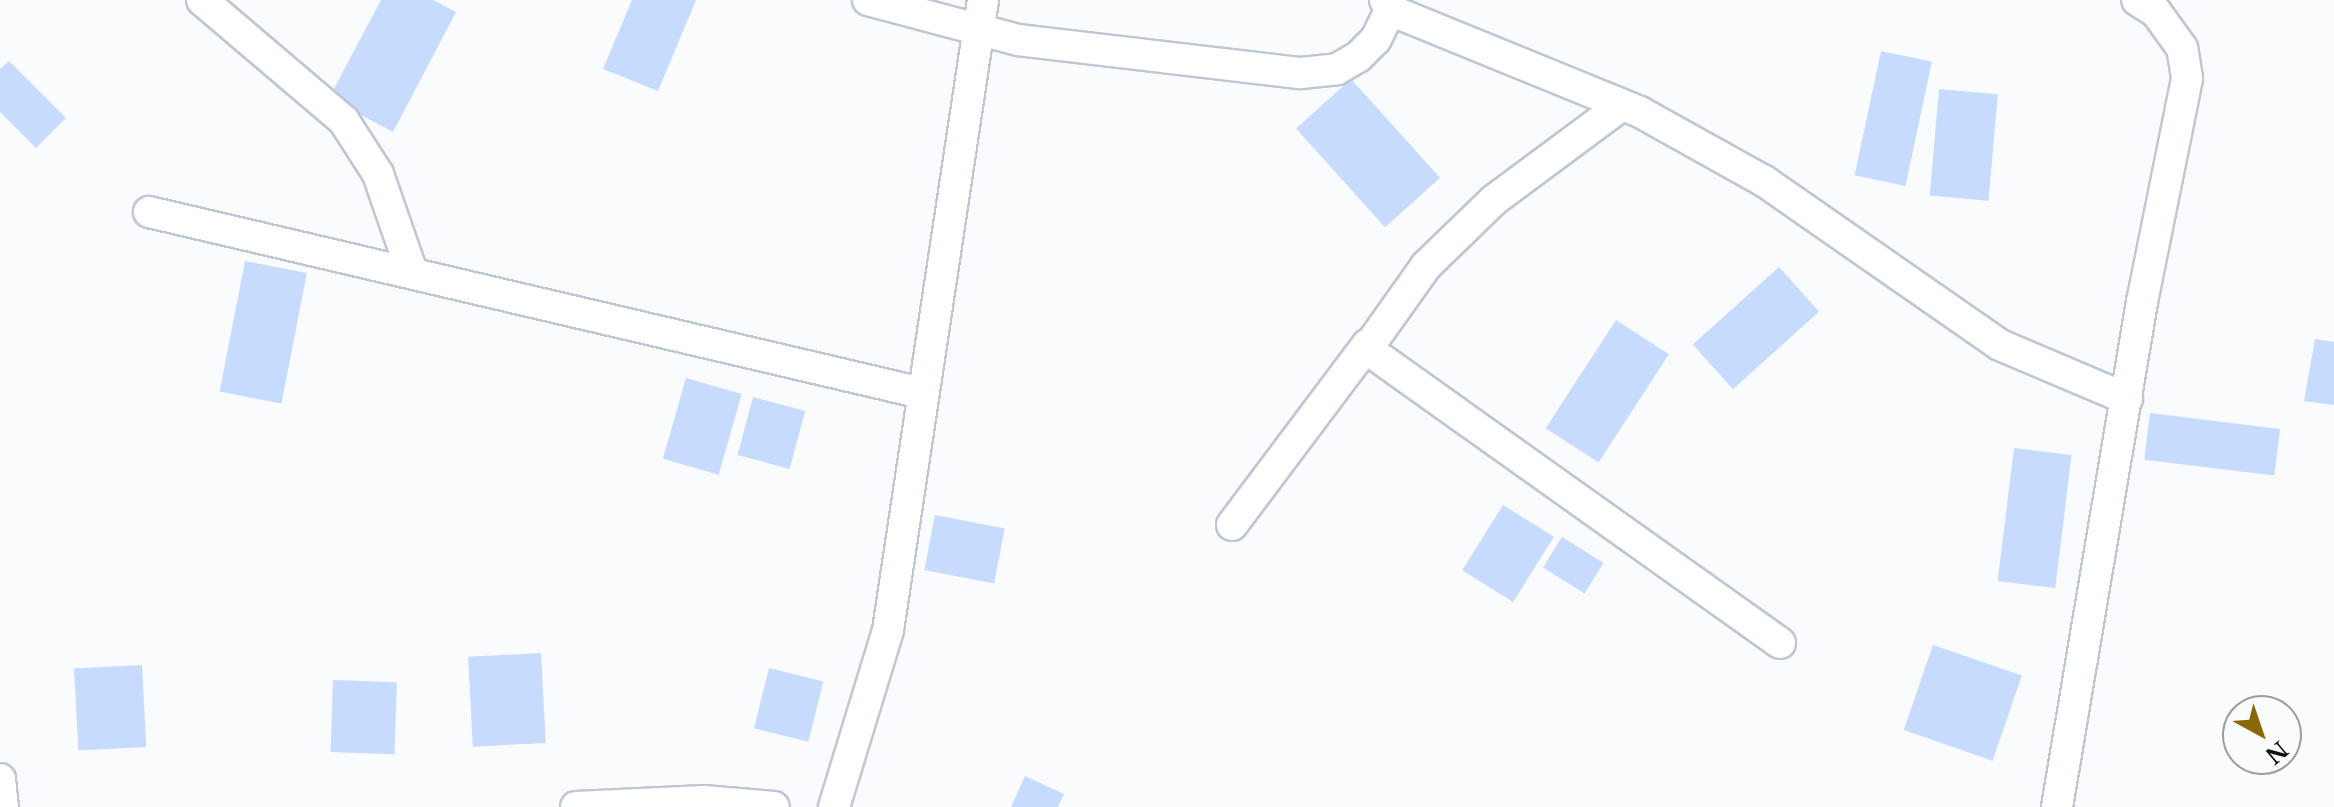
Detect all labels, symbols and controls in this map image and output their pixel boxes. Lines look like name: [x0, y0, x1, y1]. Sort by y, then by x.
north arrow: [2222, 695, 2302, 775]
text: N: [2260, 735, 2293, 769]

